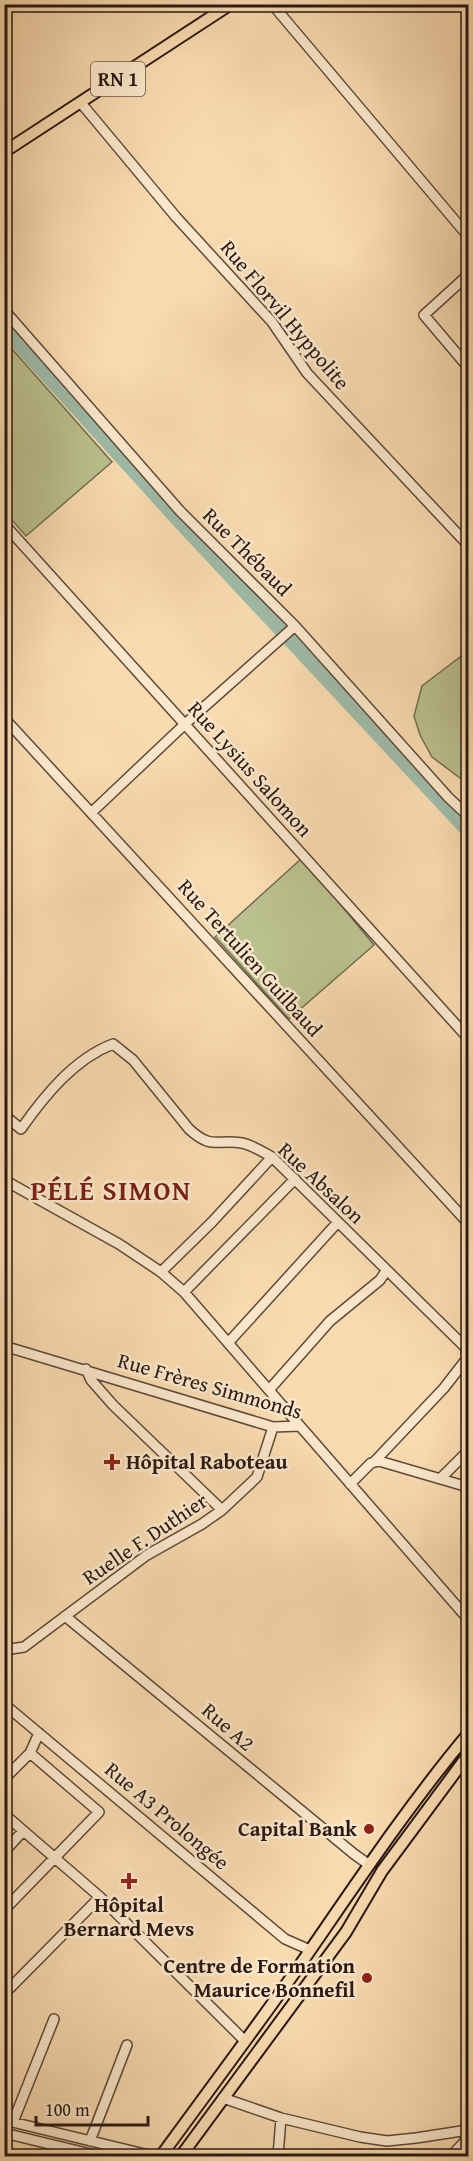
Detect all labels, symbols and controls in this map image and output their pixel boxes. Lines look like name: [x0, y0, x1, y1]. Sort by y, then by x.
road number: RN 1: [91, 62, 145, 96]
street label: Rue Florvil Hyppolite: [213, 233, 357, 396]
street label: Rue Thébaud: [196, 500, 299, 604]
street label: Rue Lysius Salomon: [181, 694, 320, 844]
street label: Rue Tertulien Guilbaud: [171, 872, 330, 1044]
street label: Rue Absalon: [271, 1134, 372, 1231]
district label: PÉLÉ SIMON: [30, 1170, 192, 1210]
street label: Rue Frères Simmonds: [114, 1344, 306, 1427]
place label: Hôpital Raboteau: [126, 1446, 288, 1477]
marker: Hôpital Raboteau: [103, 1453, 121, 1471]
street label: Ruelle F. Duthier: [76, 1485, 214, 1592]
street label: Rue A2: [195, 1695, 261, 1758]
street label: Rue A3 Prolongée: [98, 1754, 236, 1877]
place label: Capital Bank: [238, 1813, 358, 1844]
marker: Capital Bank: [362, 1822, 376, 1836]
marker: Hôpital Bernard Mevs: [120, 1872, 138, 1890]
place label: Hôpital Bernard Mevs: [64, 1889, 194, 1944]
place label: Centre de Formation Maurice Bonnefil: [164, 1950, 356, 2005]
marker: Centre de Formation Maurice Bonnefil: [360, 1971, 374, 1985]
scale bar: [36, 2089, 148, 2127]
text: 100 m: [45, 2096, 90, 2123]

